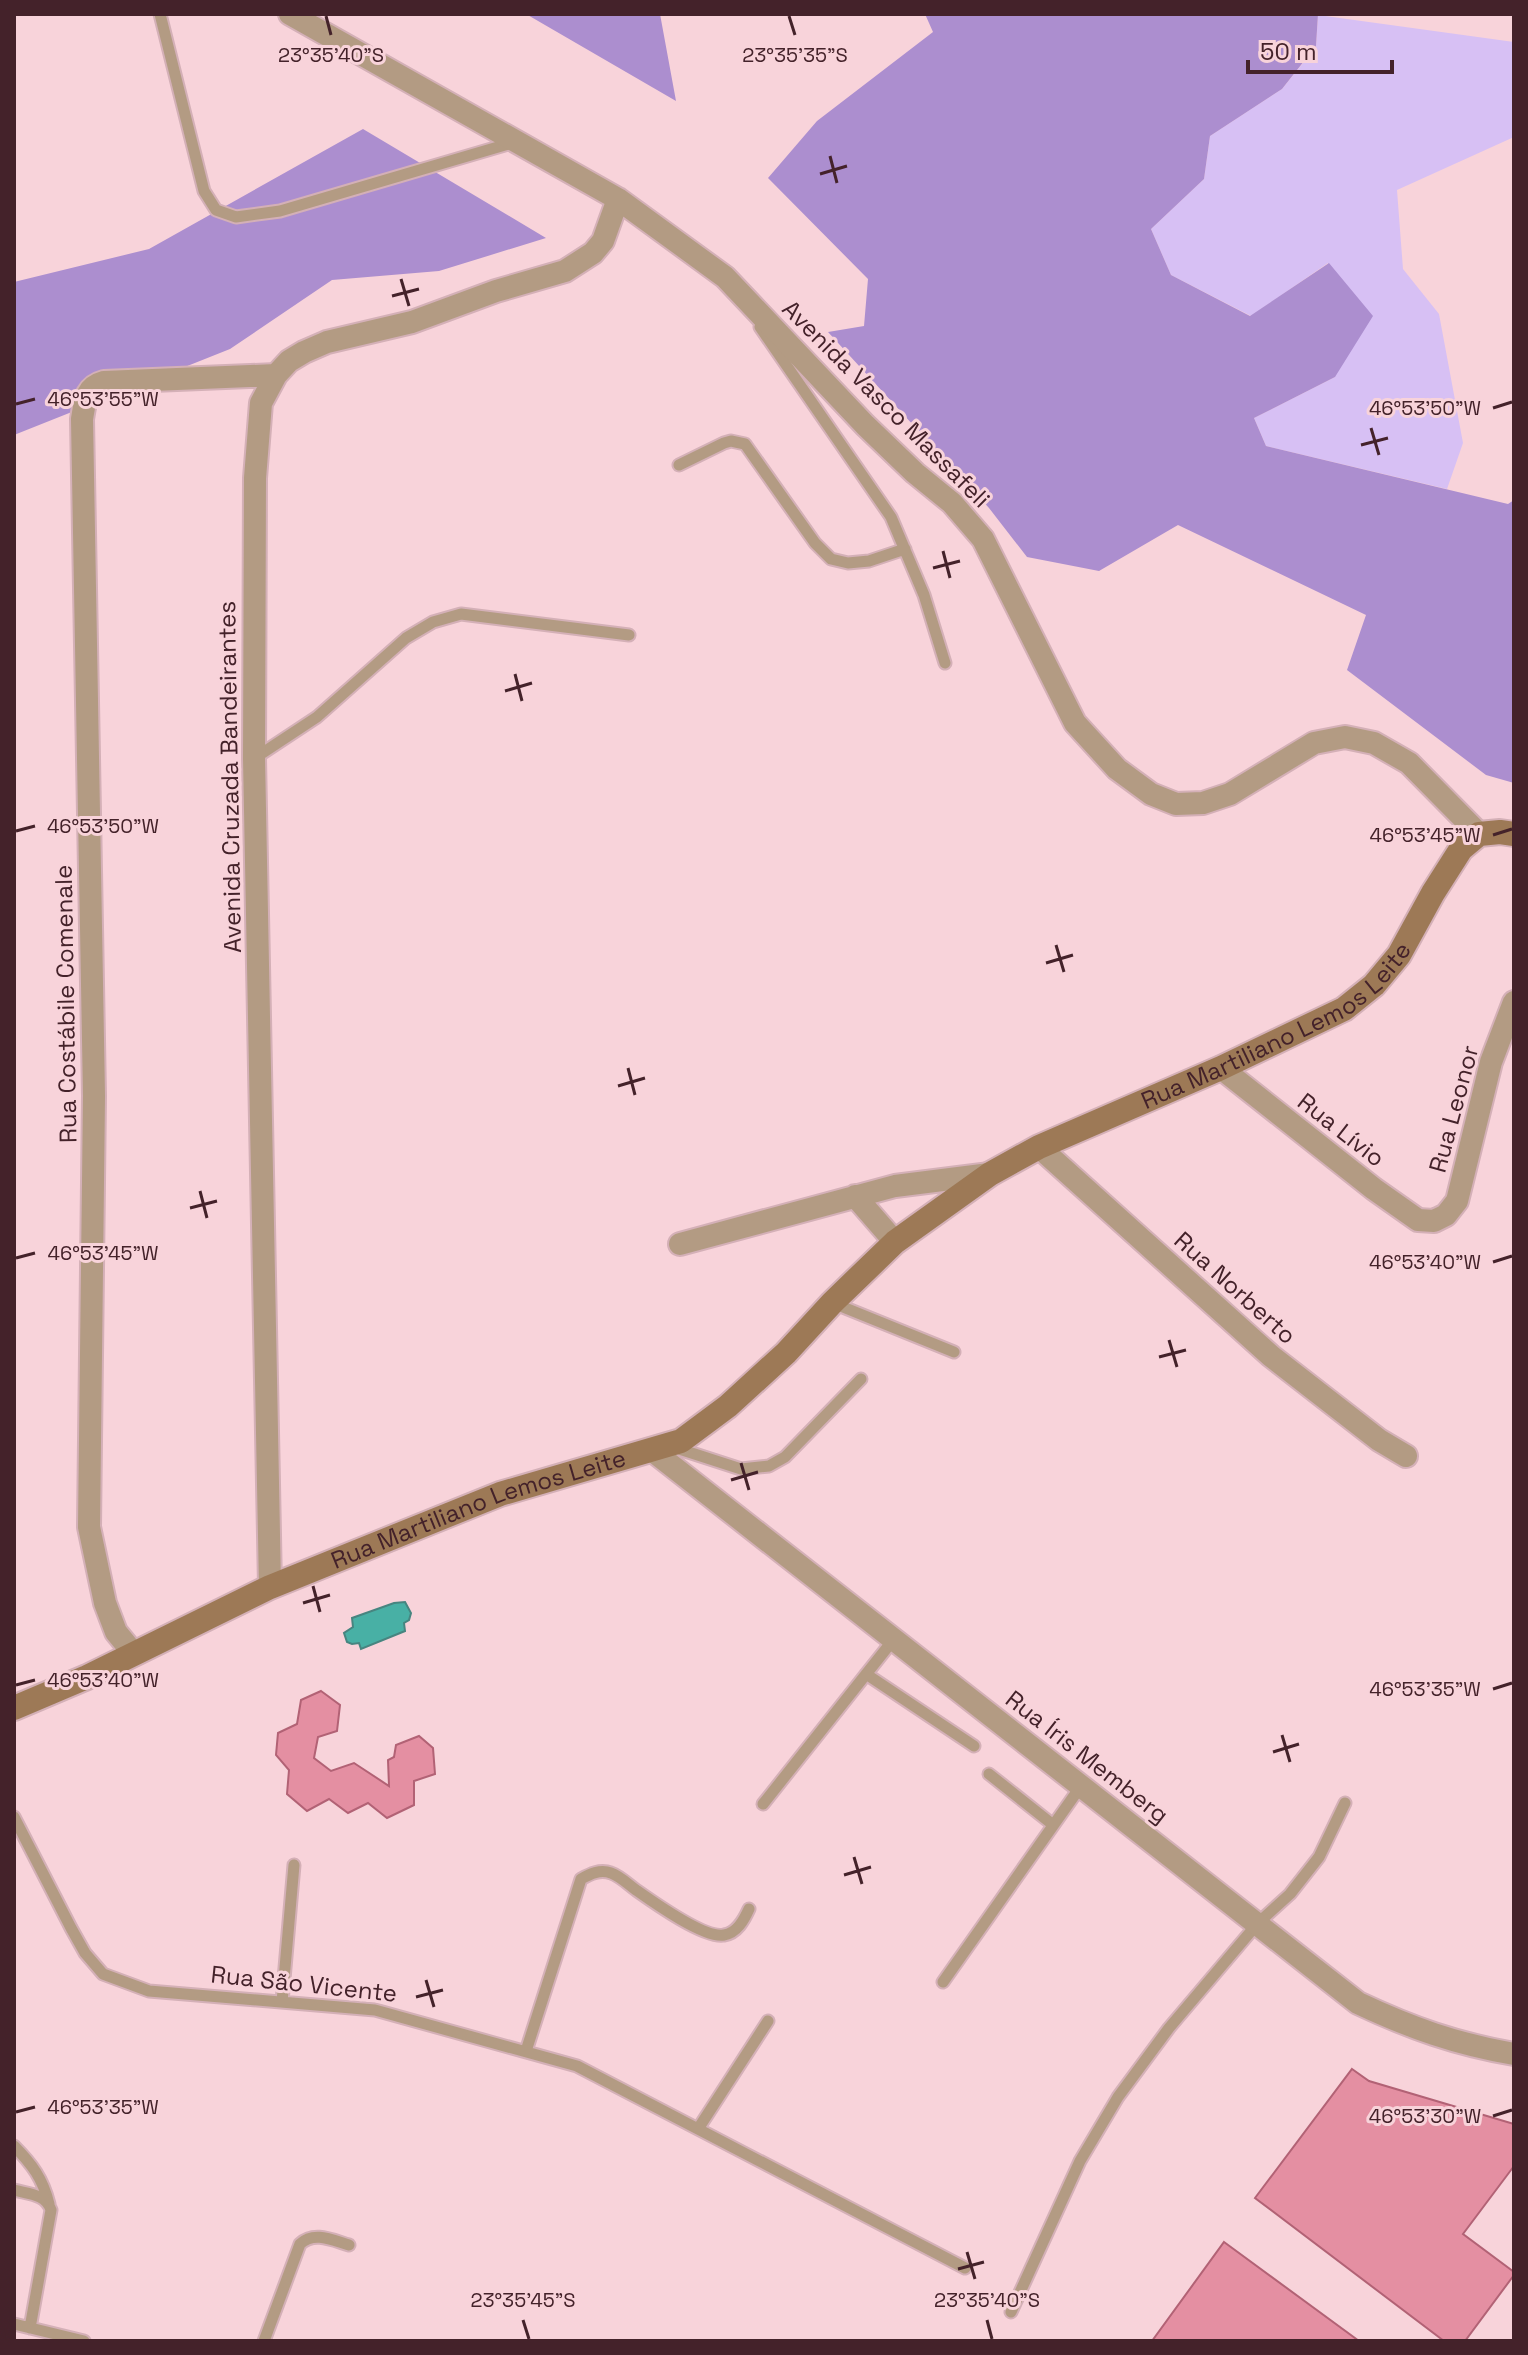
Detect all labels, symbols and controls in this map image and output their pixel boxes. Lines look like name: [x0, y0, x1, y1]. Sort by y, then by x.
scale bar: [1248, 24, 1392, 74]
text: 50 m: [1260, 36, 1317, 67]
text: 23°35'40"S: [278, 42, 384, 68]
text: 23°35'35"S: [742, 42, 848, 68]
street label: Avenida Vasco Massafeli: [776, 293, 997, 514]
text: 46°53'55"W: [47, 386, 159, 412]
text: 46°53'50"W: [1369, 395, 1481, 421]
street label: Avenida Cruzada Bandeirantes: [211, 601, 248, 953]
text: 46°53'50"W: [47, 813, 159, 839]
text: 46°53'45"W: [1369, 822, 1481, 848]
street label: Rua Costábile Comenale: [48, 865, 83, 1143]
street label: Rua Martiliano Lemos Leite: [1136, 937, 1418, 1116]
street label: Rua Leonor: [1422, 1042, 1485, 1176]
street label: Rua Lívio: [1291, 1086, 1391, 1173]
street label: Rua Norberto: [1168, 1225, 1303, 1351]
text: 46°53'45"W: [47, 1240, 159, 1266]
text: 46°53'40"W: [1369, 1249, 1481, 1275]
street label: Rua Martiliano Lemos Leite: [326, 1442, 629, 1576]
text: 46°53'40"W: [47, 1667, 159, 1693]
text: 46°53'35"W: [1369, 1676, 1481, 1702]
street label: Rua Íris Memberg: [999, 1683, 1175, 1830]
street label: Rua São Vicente: [209, 1958, 399, 2009]
text: 46°53'35"W: [47, 2094, 159, 2120]
text: 46°53'30"W: [1369, 2103, 1481, 2129]
text: 23°35'45"S: [470, 2287, 576, 2313]
text: 23°35'40"S: [934, 2287, 1040, 2313]

